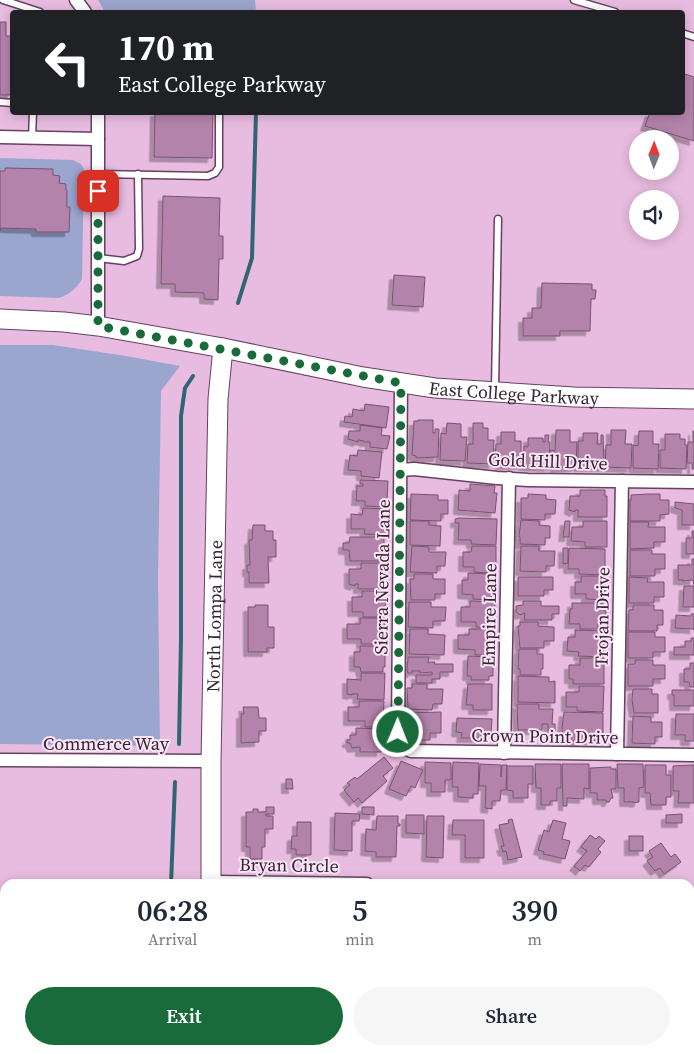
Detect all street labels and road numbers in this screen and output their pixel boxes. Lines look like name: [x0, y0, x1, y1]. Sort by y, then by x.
street label: East College Parkway: [427, 375, 600, 410]
street label: Gold Hill Drive: [488, 446, 608, 476]
street label: Sierra Nevada Lane: [368, 499, 396, 655]
street label: North Lompa Lane: [200, 540, 228, 692]
street label: Empire Lane: [476, 563, 502, 667]
street label: Trojan Drive: [589, 567, 615, 667]
street label: Crown Point Drive: [471, 722, 619, 750]
street label: Commerce Way: [43, 731, 170, 756]
street label: Bryan Circle: [239, 852, 339, 878]

